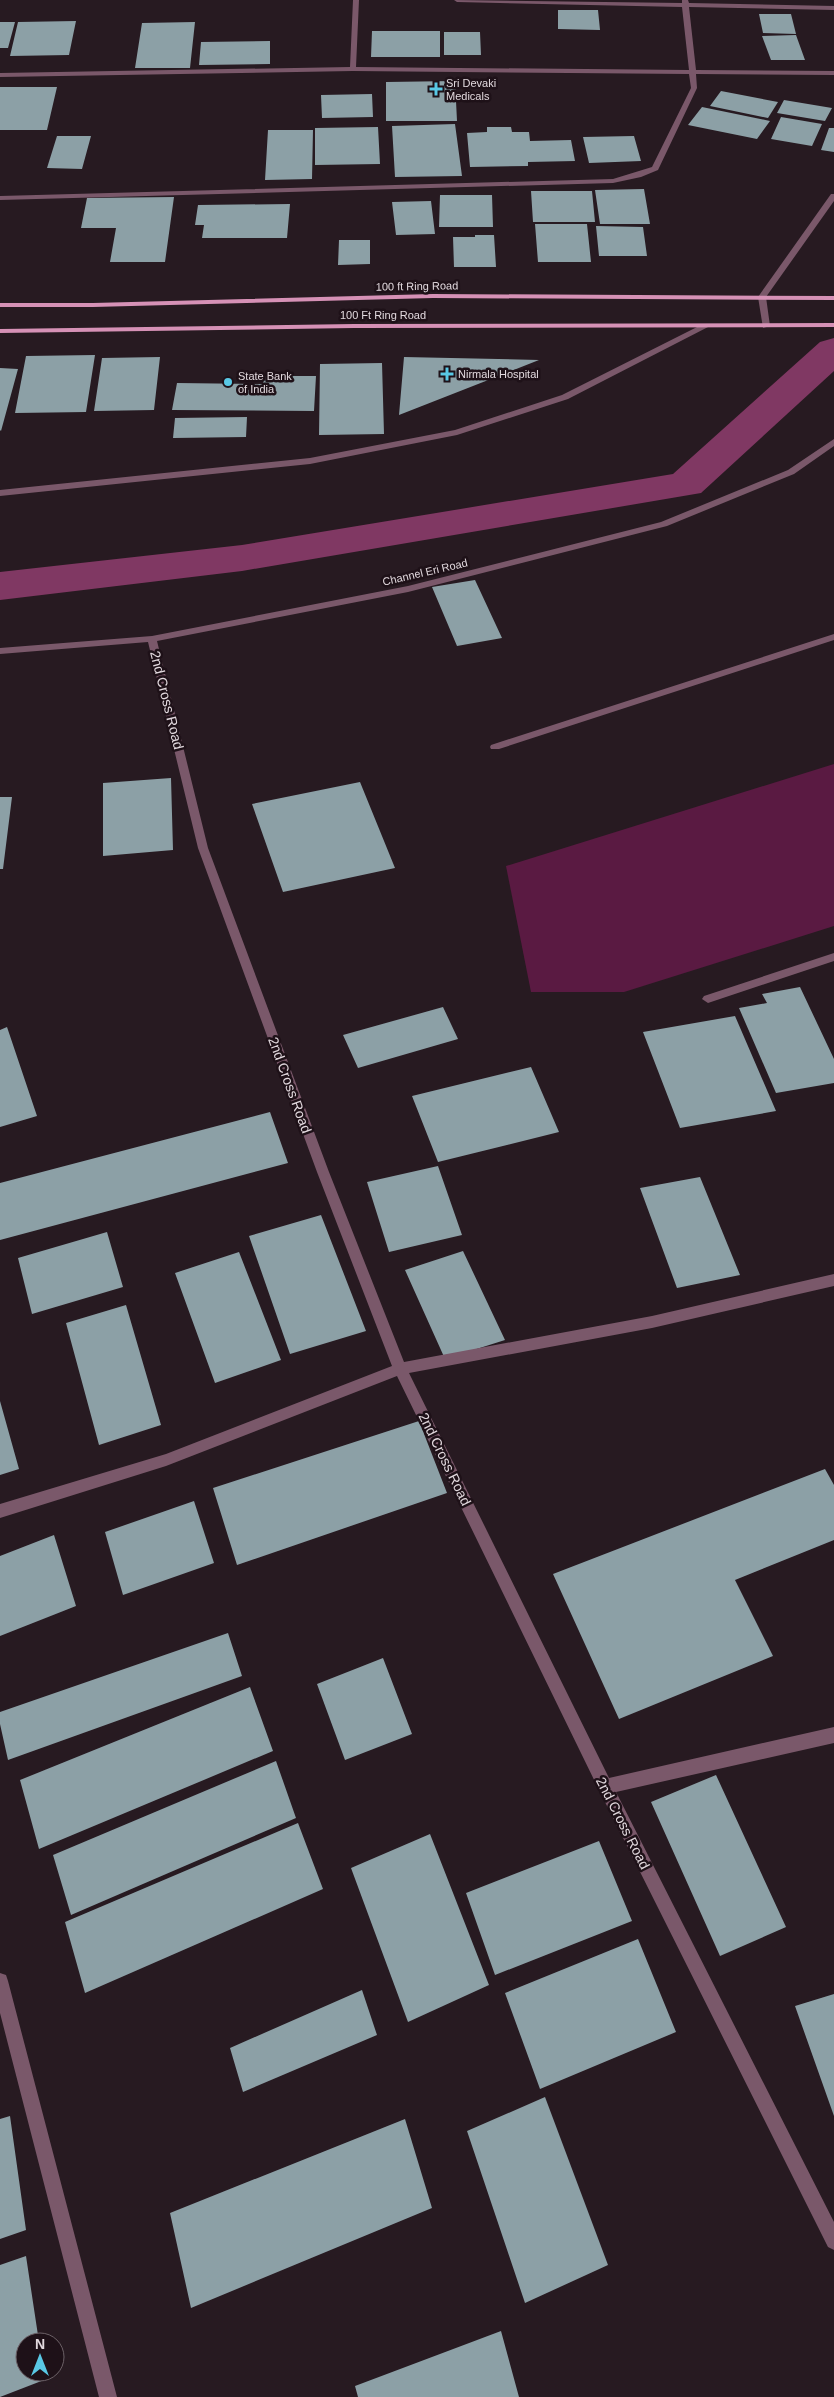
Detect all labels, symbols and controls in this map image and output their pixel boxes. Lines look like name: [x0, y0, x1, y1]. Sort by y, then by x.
place label: Sri Devaki Medicals: [446, 77, 496, 102]
marker: Sri Devaki Medicals: [430, 83, 442, 95]
street label: 100 ft Ring Road: [376, 279, 458, 293]
street label: 100 Ft Ring Road: [340, 309, 426, 321]
marker: Nirmala Hospital: [440, 367, 454, 381]
place label: Nirmala Hospital: [458, 368, 539, 380]
place label: State Bank of India: [238, 370, 292, 395]
marker: State Bank of India: [222, 376, 234, 388]
street label: Channel Eri Road: [381, 556, 469, 588]
street label: 2nd Cross Road: [147, 649, 187, 751]
street label: 2nd Cross Road: [265, 1035, 315, 1135]
street label: 2nd Cross Road: [416, 1410, 474, 1508]
street label: 2nd Cross Road: [593, 1774, 653, 1872]
north arrow: [15, 2332, 65, 2382]
text: N: [35, 2336, 45, 2352]

